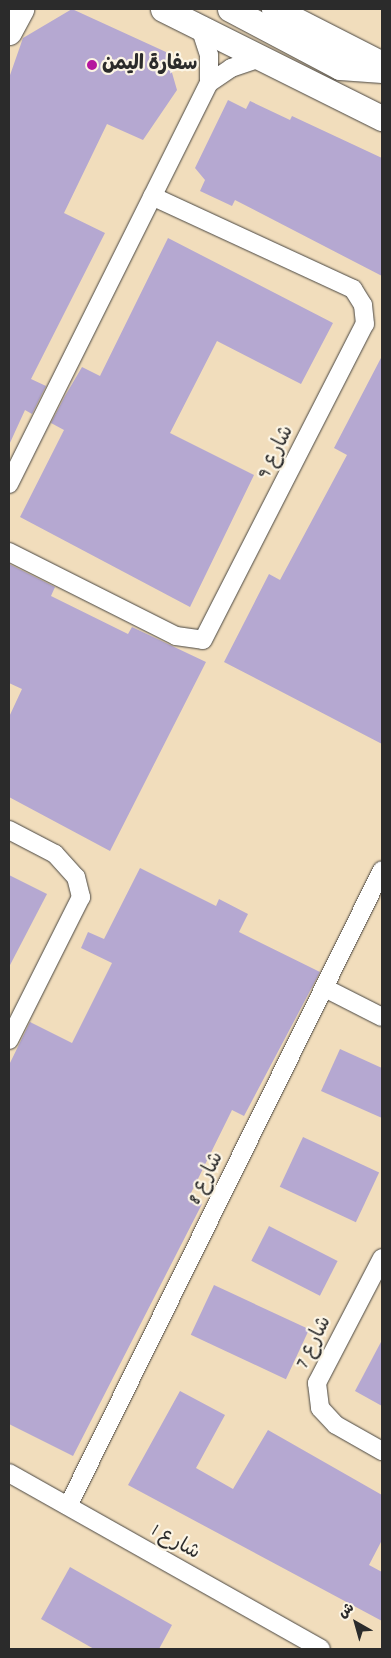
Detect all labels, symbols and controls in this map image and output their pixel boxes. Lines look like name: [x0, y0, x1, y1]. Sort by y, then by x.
place label: سفارة اليمن: [102, 53, 197, 77]
marker: سفارة اليمن: [86, 59, 98, 71]
street label: شارع 9: [254, 422, 300, 484]
street label: شارع 8: [184, 1149, 230, 1209]
street label: شارع 7: [292, 1313, 338, 1373]
street label: شارع 1: [146, 1520, 204, 1566]
north arrow: [331, 1598, 381, 1648]
text: ش: [335, 1599, 359, 1624]

